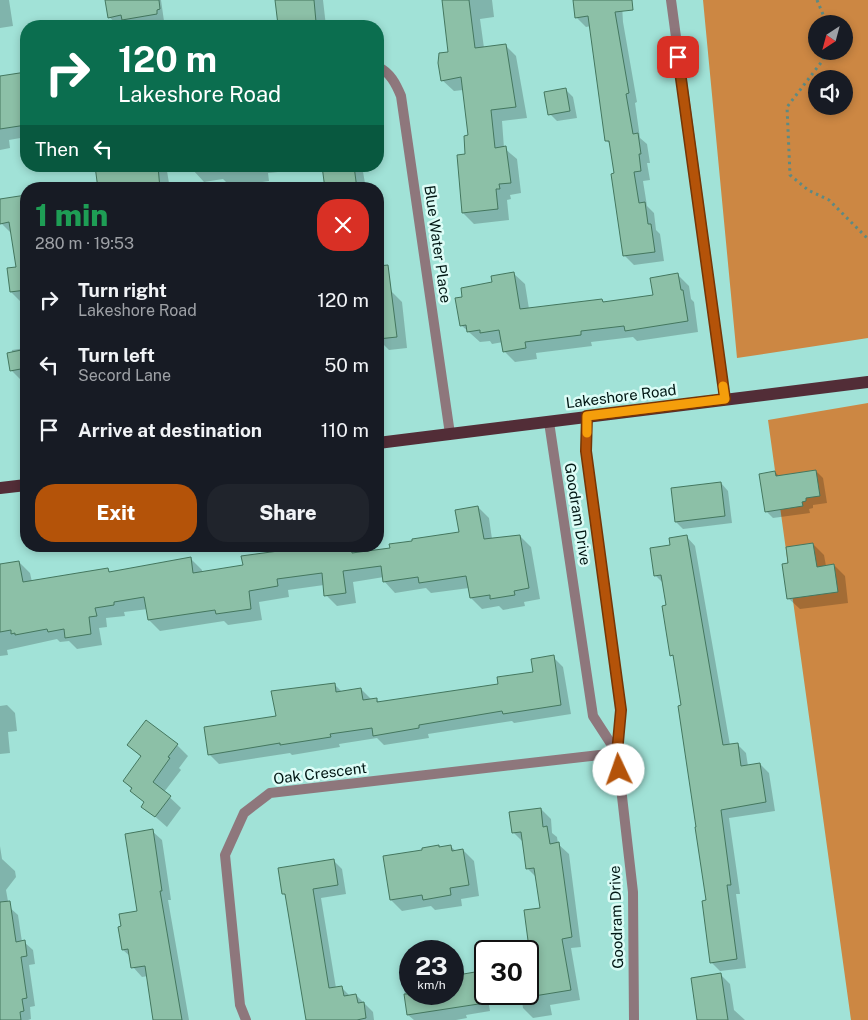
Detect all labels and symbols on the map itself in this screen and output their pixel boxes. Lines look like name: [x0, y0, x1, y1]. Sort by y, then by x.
north arrow: [808, 15, 852, 60]
pin: [657, 36, 699, 78]
street label: Blue Water Place: [421, 184, 455, 304]
street label: Lakeshore Road: [565, 381, 677, 411]
street label: Goodram Drive: [562, 462, 594, 566]
position arrow: [592, 743, 644, 795]
street label: Oak Crescent: [272, 759, 368, 787]
street label: Goodram Drive: [606, 865, 626, 969]
speed limit sign: 30: [474, 940, 539, 1005]

